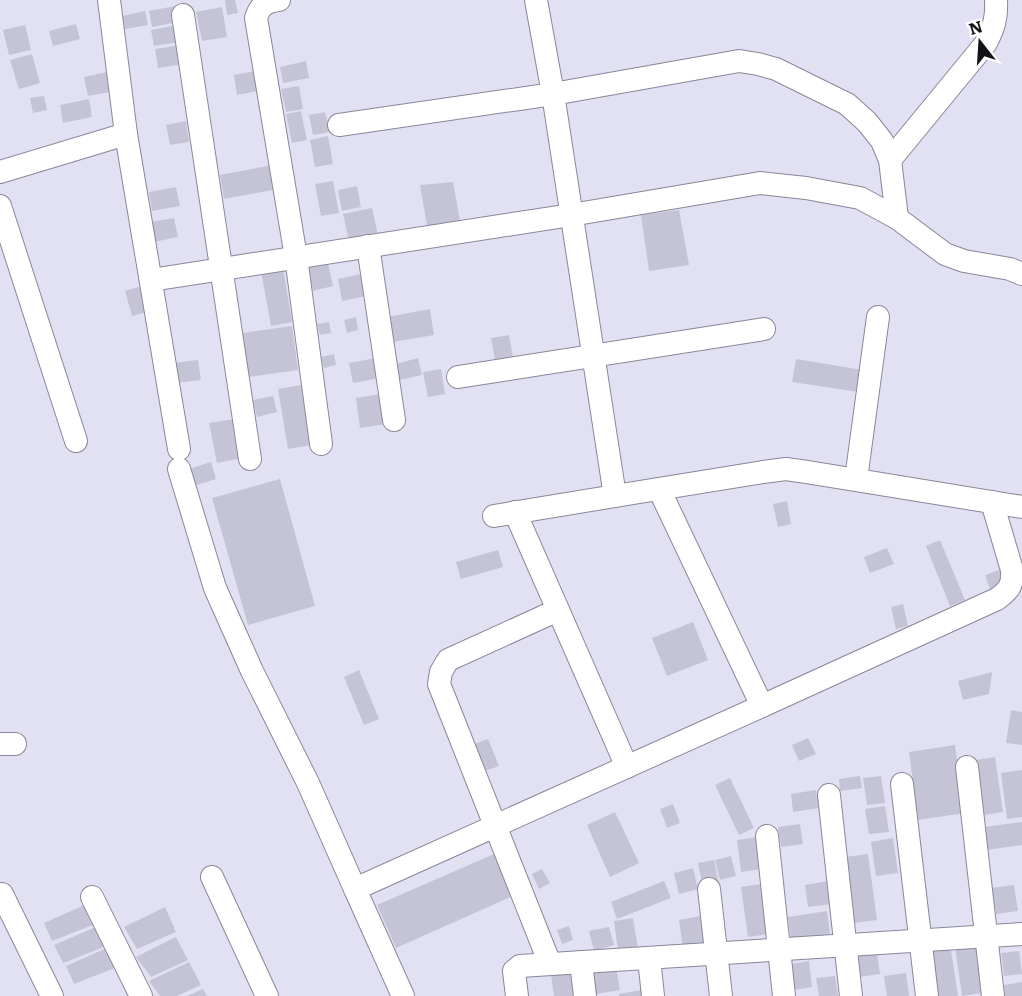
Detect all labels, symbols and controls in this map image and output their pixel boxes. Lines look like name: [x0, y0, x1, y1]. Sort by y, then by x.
north arrow: [950, 12, 1010, 72]
text: N: [965, 13, 985, 40]

